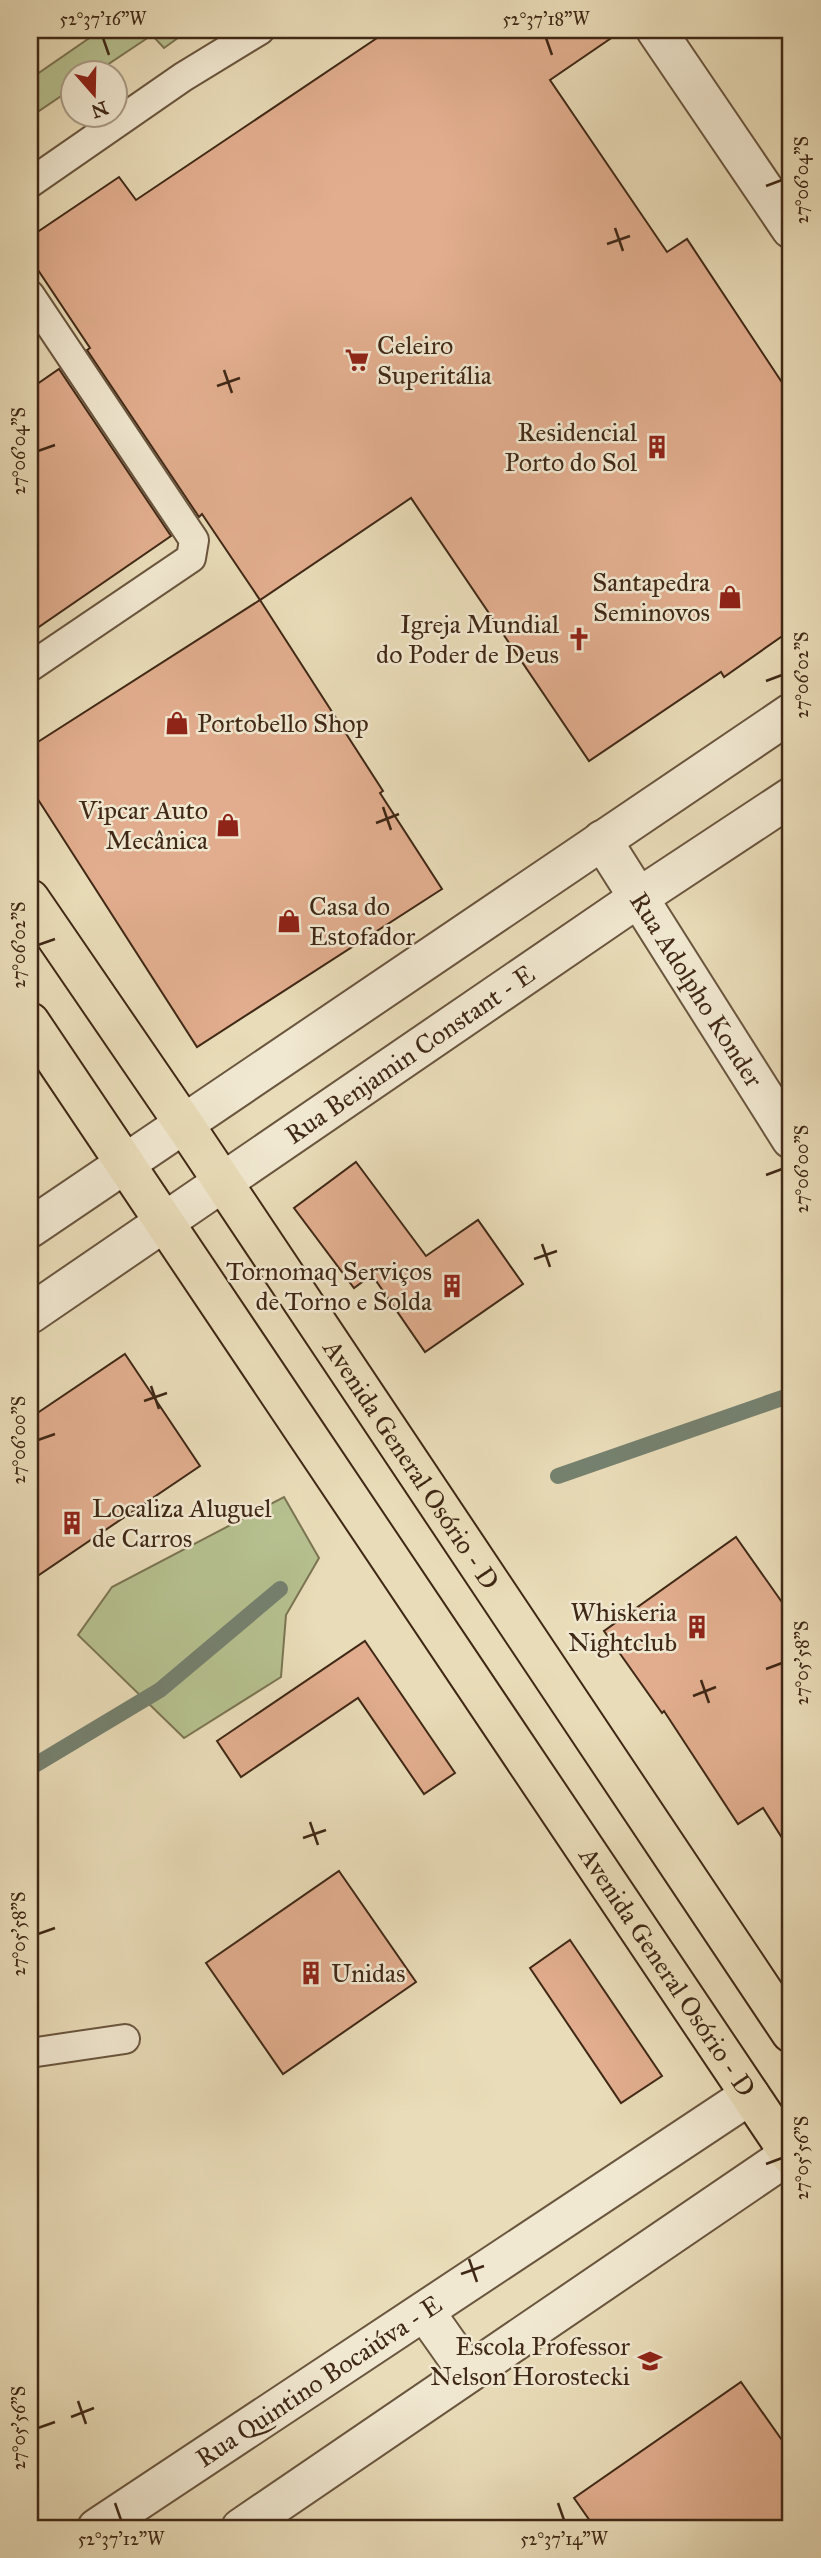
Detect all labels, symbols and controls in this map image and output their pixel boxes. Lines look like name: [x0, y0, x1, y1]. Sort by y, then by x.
text: 52°37'16"W: [60, 8, 147, 30]
text: 52°37'18"W: [502, 8, 591, 30]
north arrow: [60, 60, 130, 130]
text: N: [88, 96, 111, 123]
text: 27°06'04"S: [791, 136, 813, 224]
place label: Celeiro Superitália: [377, 329, 492, 391]
supermarket icon: Celeiro Superitália: [343, 346, 371, 374]
text: 27°06'04"S: [8, 407, 30, 495]
place label: Residencial Porto do Sol: [505, 416, 637, 478]
building icon: Residencial Porto do Sol: [643, 433, 671, 461]
place label: Santapedra Seminovos: [592, 566, 710, 628]
shop icon: Santapedra Seminovos: [716, 583, 744, 611]
place label: Igreja Mundial do Poder de Deus: [376, 608, 559, 670]
church icon: Igreja Mundial do Poder de Deus: [565, 625, 593, 653]
text: 27°06'02"S: [791, 632, 813, 718]
place label: Portobello Shop: [197, 707, 369, 739]
shop icon: Portobello Shop: [163, 709, 191, 737]
place label: Vipcar Auto Mecânica: [78, 794, 208, 856]
shop icon: Vipcar Auto Mecânica: [214, 811, 242, 839]
street label: Rua Adolpho Konder: [623, 886, 770, 1093]
place label: Casa do Estofador: [309, 890, 416, 952]
text: 27°06'02"S: [8, 902, 30, 988]
shop icon: Casa do Estofador: [275, 907, 303, 935]
street label: Rua Benjamin Constant - E: [279, 958, 540, 1151]
text: 27°06'00"S: [791, 1125, 813, 1213]
place label: Tornomaq Serviços de Torno e Solda: [226, 1255, 432, 1317]
building icon: Tornomaq Serviços de Torno e Solda: [438, 1272, 466, 1300]
street label: Avenida General Osório - D: [316, 1333, 506, 1595]
text: 27°06'00"S: [8, 1396, 30, 1484]
place label: Localiza Aluguel de Carros: [92, 1492, 272, 1554]
building icon: Localiza Aluguel de Carros: [58, 1509, 86, 1537]
place label: Whiskeria Nightclub: [568, 1596, 677, 1658]
building icon: Whiskeria Nightclub: [683, 1613, 711, 1641]
text: 27°05'58"S: [791, 1621, 813, 1705]
street label: Avenida General Osório - D: [572, 1840, 763, 2103]
text: 27°05'58"S: [8, 1892, 30, 1976]
place label: Unidas: [331, 1957, 406, 1989]
building icon: Unidas: [297, 1959, 325, 1987]
text: 27°05'56"S: [791, 2116, 813, 2200]
street label: Rua Quintino Bocaiúva - E: [190, 2288, 448, 2474]
place label: Escola Professor Nelson Horostecki: [430, 2330, 630, 2392]
school or university icon: Escola Professor Nelson Horostecki: [636, 2347, 664, 2375]
text: 27°05'56"S: [8, 2386, 30, 2470]
text: 52°37'12"W: [78, 2528, 165, 2550]
text: 52°37'14"W: [520, 2528, 609, 2550]

